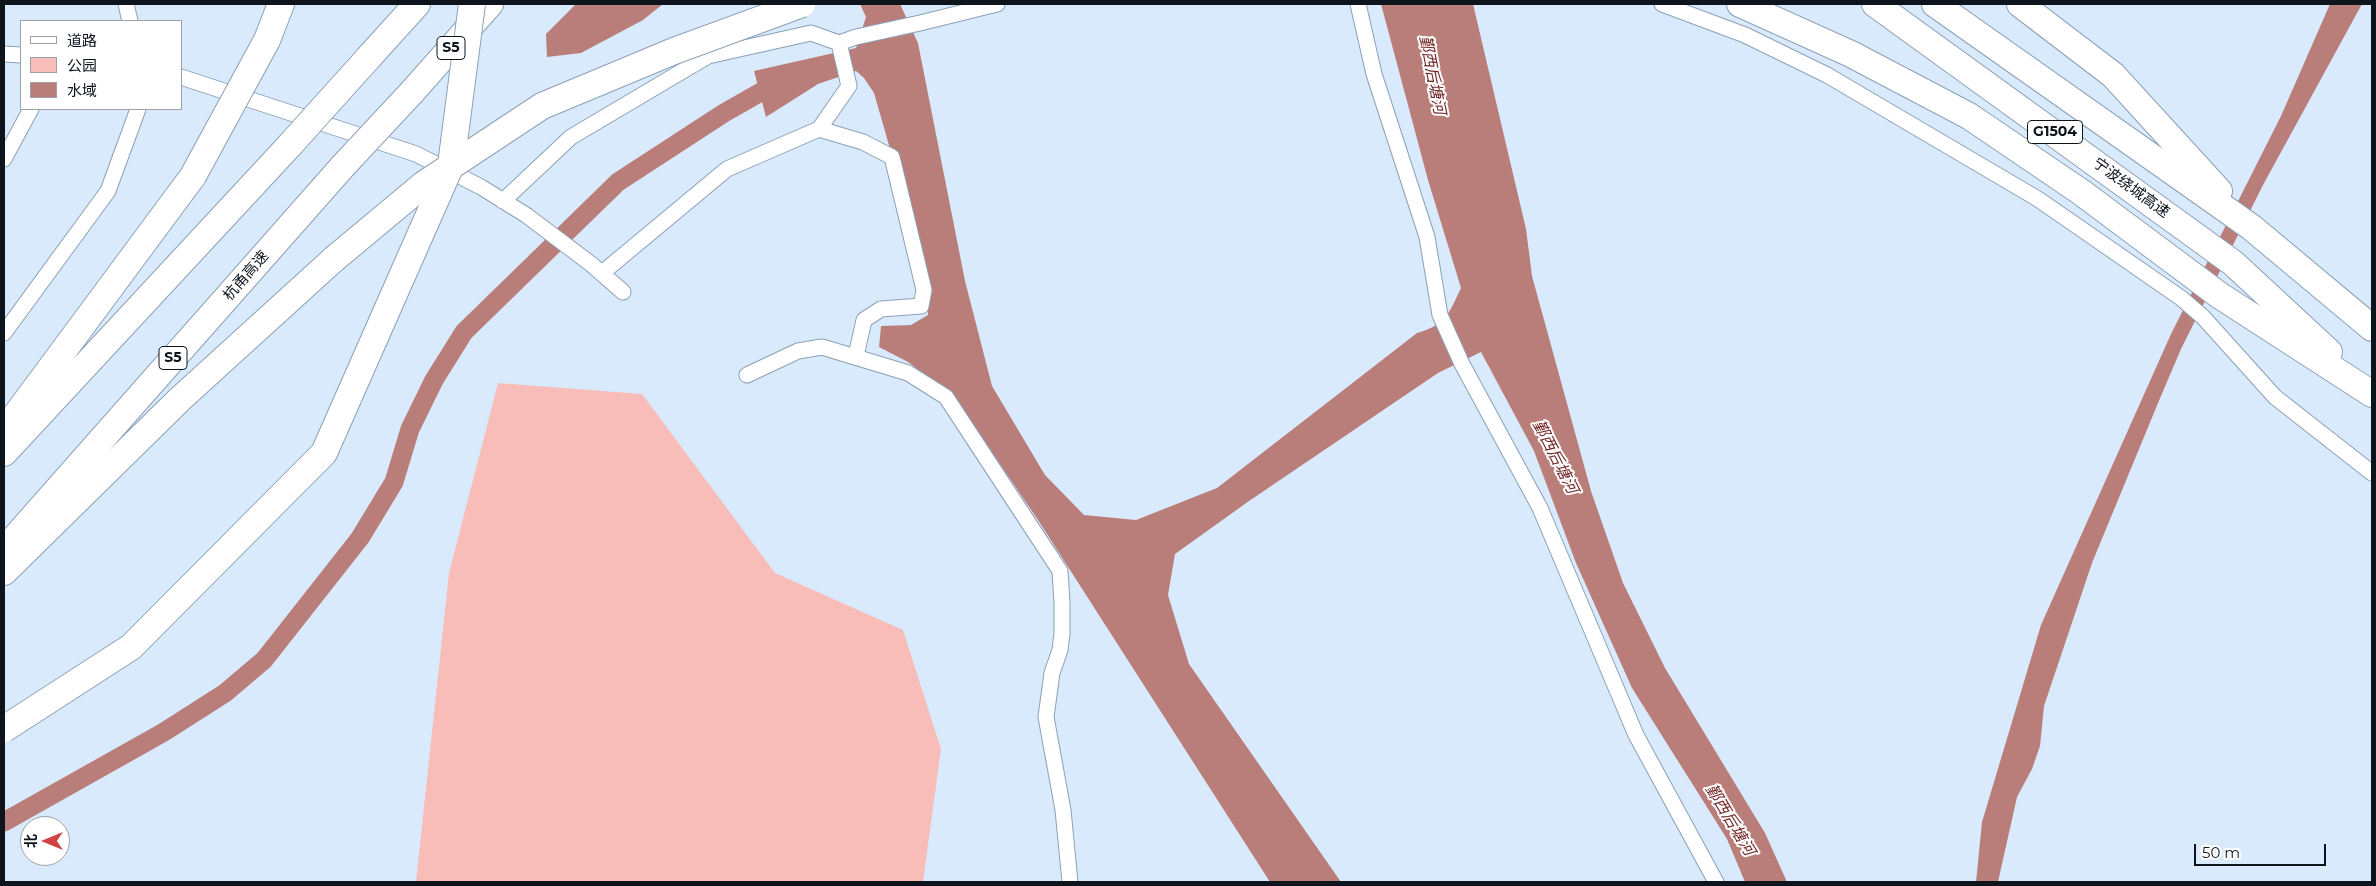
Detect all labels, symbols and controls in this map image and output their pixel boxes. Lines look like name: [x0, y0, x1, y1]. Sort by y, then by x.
legend: [20, 20, 182, 110]
text: 道路: [67, 31, 97, 50]
water label: 鄞西后塘河: [1415, 34, 1449, 116]
road number: S5: [437, 36, 465, 59]
text: 公园: [67, 56, 97, 75]
text: 水域: [67, 81, 97, 100]
road number: G1504: [2028, 120, 2082, 144]
street label: 宁波绕城高速: [2089, 154, 2173, 222]
street label: 杭甬高速: [220, 247, 272, 305]
road number: S5: [159, 346, 187, 369]
water label: 鄞西后塘河: [1528, 417, 1582, 497]
water label: 鄞西后塘河: [1701, 781, 1759, 859]
north arrow: [20, 816, 70, 866]
text: 北: [22, 834, 40, 848]
scale bar: [2196, 834, 2328, 866]
text: 50 m: [2202, 843, 2240, 862]

